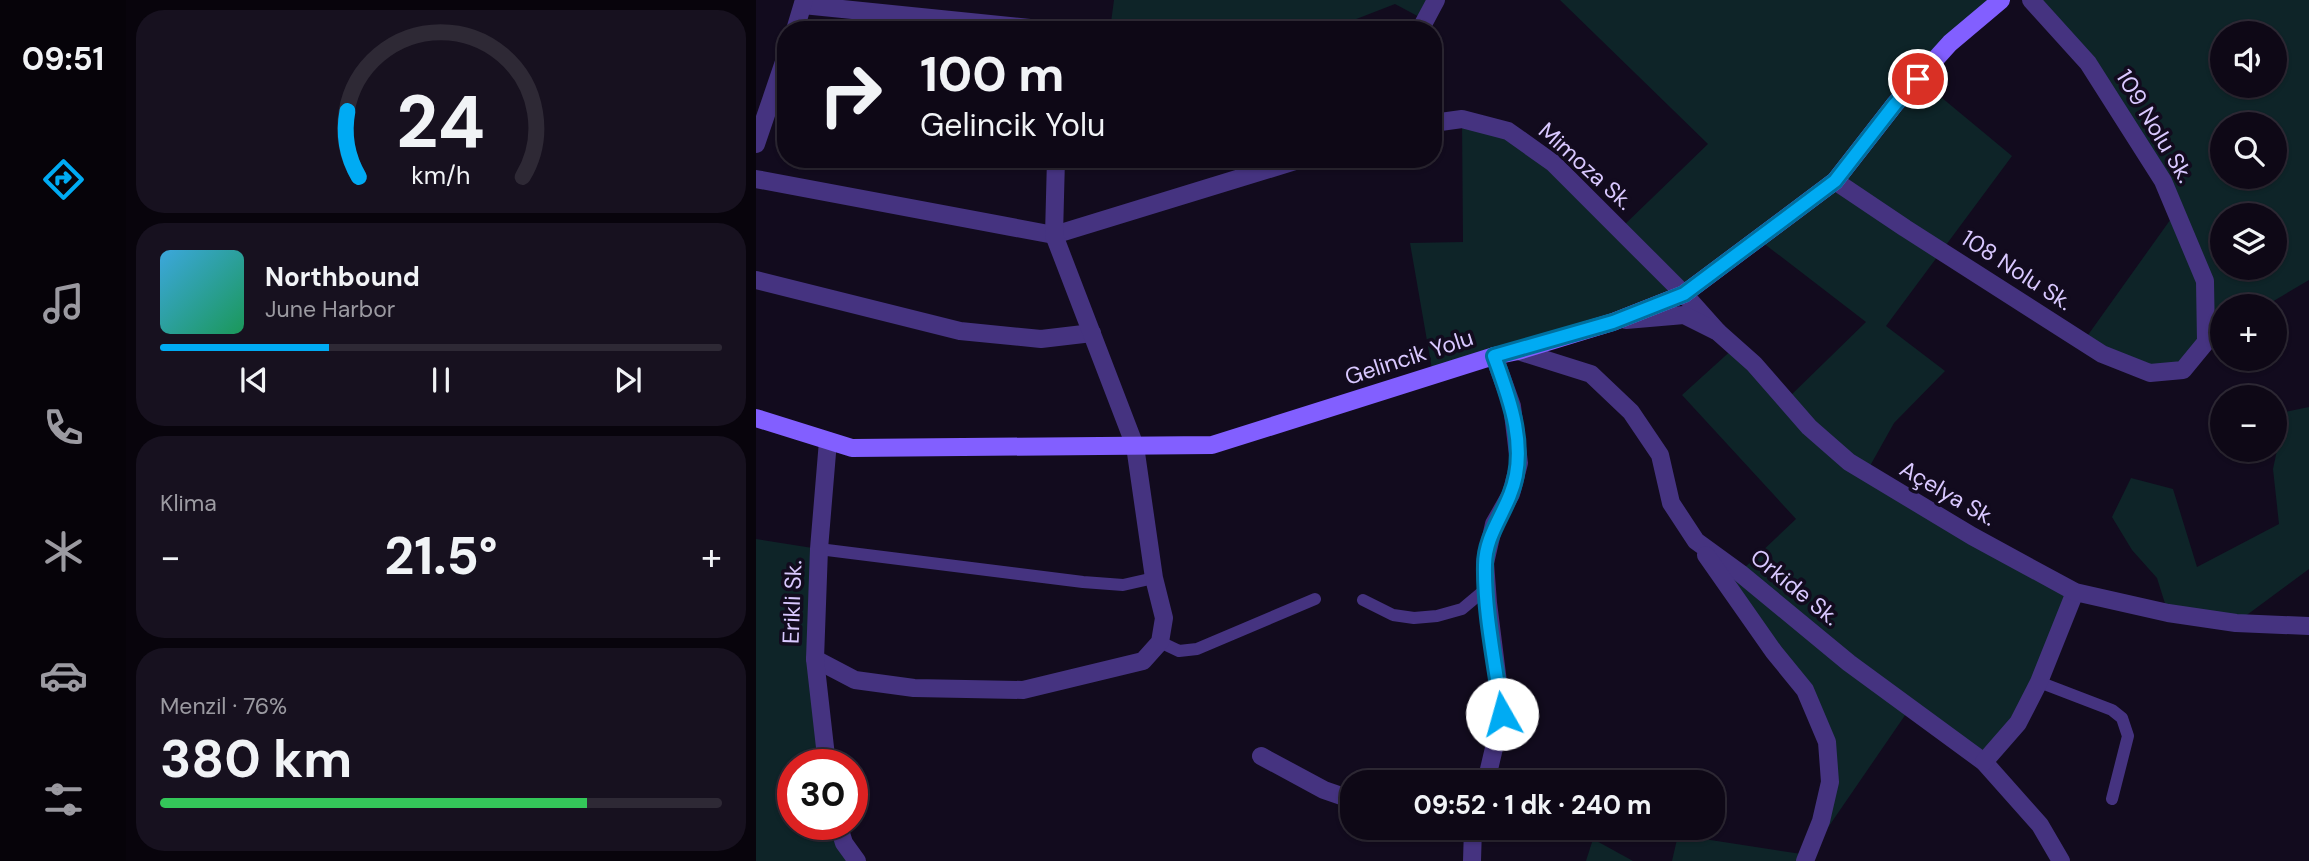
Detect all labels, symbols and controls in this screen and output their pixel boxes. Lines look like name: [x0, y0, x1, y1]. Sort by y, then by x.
map controls: [2210, 21, 2287, 462]
button: sound: [2210, 21, 2287, 98]
text: 09:51: [22, 38, 104, 80]
text: 100 m: [920, 42, 1064, 106]
icon: right: [805, 49, 896, 140]
pin: [1888, 49, 1948, 109]
icon: arrive: [1899, 60, 1937, 98]
street label: 109 Nolu Sk.: [2109, 64, 2201, 188]
text: 24: [397, 76, 485, 171]
text: Gelincik Yolu: [920, 104, 1105, 146]
button: search: [2210, 112, 2287, 189]
street label: Mimoza Sk.: [1532, 116, 1640, 216]
icon: directions: [39, 155, 88, 204]
text: km/h: [411, 159, 471, 192]
button: layers: [2210, 203, 2287, 280]
street label: 108 Nolu Sk.: [1956, 223, 2078, 317]
text: Northbound: [265, 260, 420, 294]
icon: music: [39, 279, 88, 328]
text: June Harbor: [265, 294, 395, 324]
button: +: [2210, 294, 2287, 371]
street label: Gelincik Yolu: [1341, 322, 1477, 392]
icon: previous: [235, 361, 273, 399]
icon: pause: [422, 361, 460, 399]
icon: next: [609, 361, 647, 399]
button: −: [2210, 385, 2287, 462]
icon: phone: [39, 403, 88, 452]
street label: Açelya Sk.: [1895, 453, 2001, 533]
text: Klima: [160, 488, 217, 518]
text: 21.5°: [384, 522, 498, 590]
icon: climate: [39, 527, 88, 576]
text: −: [160, 532, 181, 582]
text: +: [701, 532, 722, 582]
street label: Orkide Sk.: [1744, 542, 1846, 632]
street label: Erikli Sk.: [776, 559, 808, 645]
icon: car: [39, 651, 88, 700]
position arrow: [1465, 677, 1539, 751]
text: Menzil · 76%: [160, 691, 287, 721]
text: 380 km: [160, 725, 352, 793]
speed limit sign: 30: [777, 749, 868, 840]
icon: filters: [39, 775, 88, 824]
text: 09:52 · 1 dk · 240 m: [1413, 788, 1652, 822]

